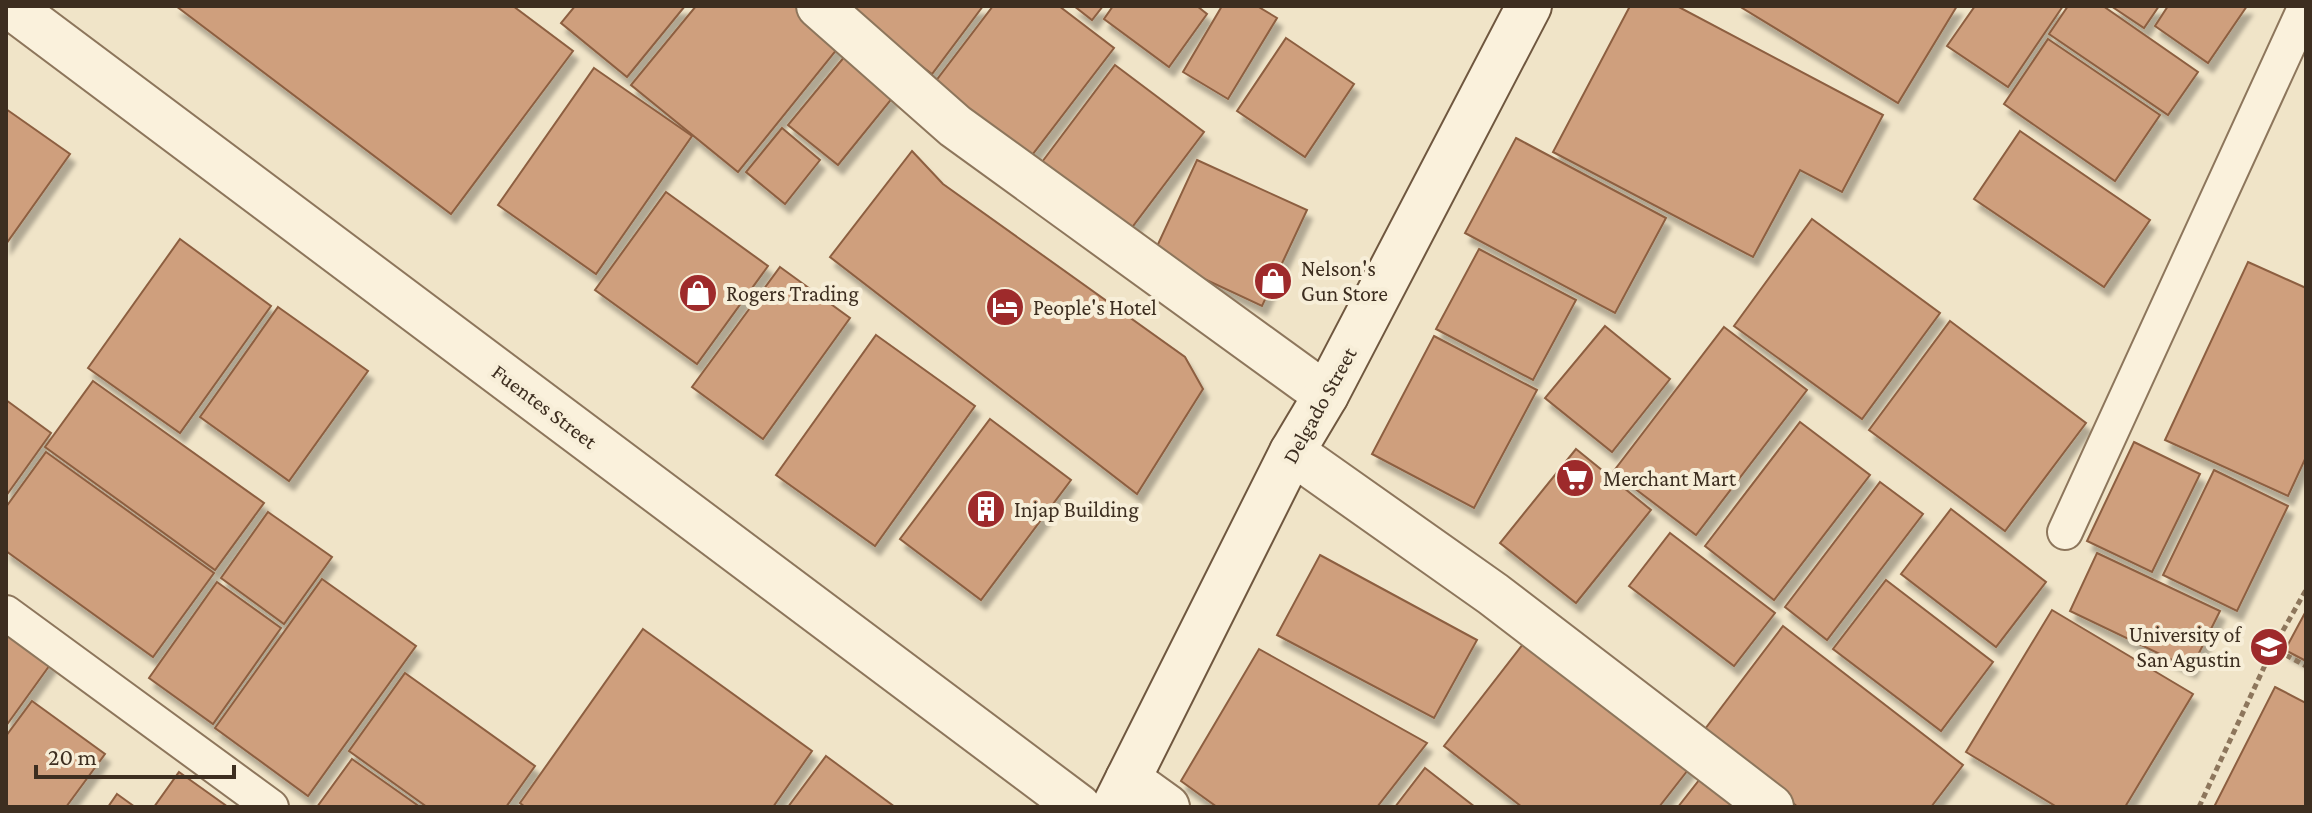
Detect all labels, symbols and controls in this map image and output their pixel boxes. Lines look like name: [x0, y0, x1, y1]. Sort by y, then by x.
place label: Nelson's Gun Store: [1301, 256, 1388, 306]
shop icon: Nelson's Gun Store: [1252, 260, 1294, 302]
shop icon: Rogers Trading: [677, 272, 719, 314]
place label: Rogers Trading: [726, 281, 859, 306]
hotel icon: People's Hotel: [984, 286, 1026, 328]
place label: People's Hotel: [1033, 295, 1157, 320]
street label: Delgado Street: [1277, 342, 1362, 468]
street label: Fuentes Street: [487, 359, 603, 454]
supermarket icon: Merchant Mart: [1554, 457, 1596, 499]
place label: Merchant Mart: [1603, 466, 1737, 491]
building icon: Injap Building: [965, 488, 1007, 530]
place label: Injap Building: [1014, 497, 1139, 522]
place label: University of San Agustin: [2129, 622, 2242, 672]
school or university icon: University of San Agustin: [2248, 626, 2290, 668]
scale bar: [36, 729, 234, 779]
text: 20 m: [48, 743, 97, 770]

